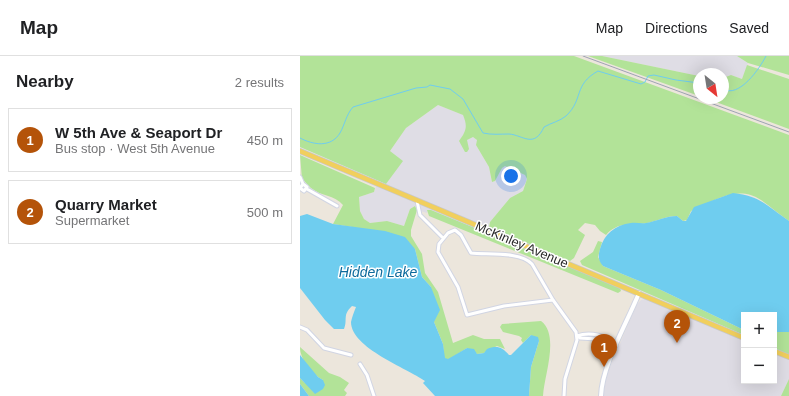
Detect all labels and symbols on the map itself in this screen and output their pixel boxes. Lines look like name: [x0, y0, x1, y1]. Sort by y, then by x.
north arrow: [693, 68, 729, 104]
your location: [501, 166, 521, 186]
street label: McKinley Avenue: [473, 218, 571, 271]
water label: Hidden Lake: [339, 264, 418, 280]
pin: 2: [664, 310, 690, 343]
pin: 1: [591, 334, 617, 367]

